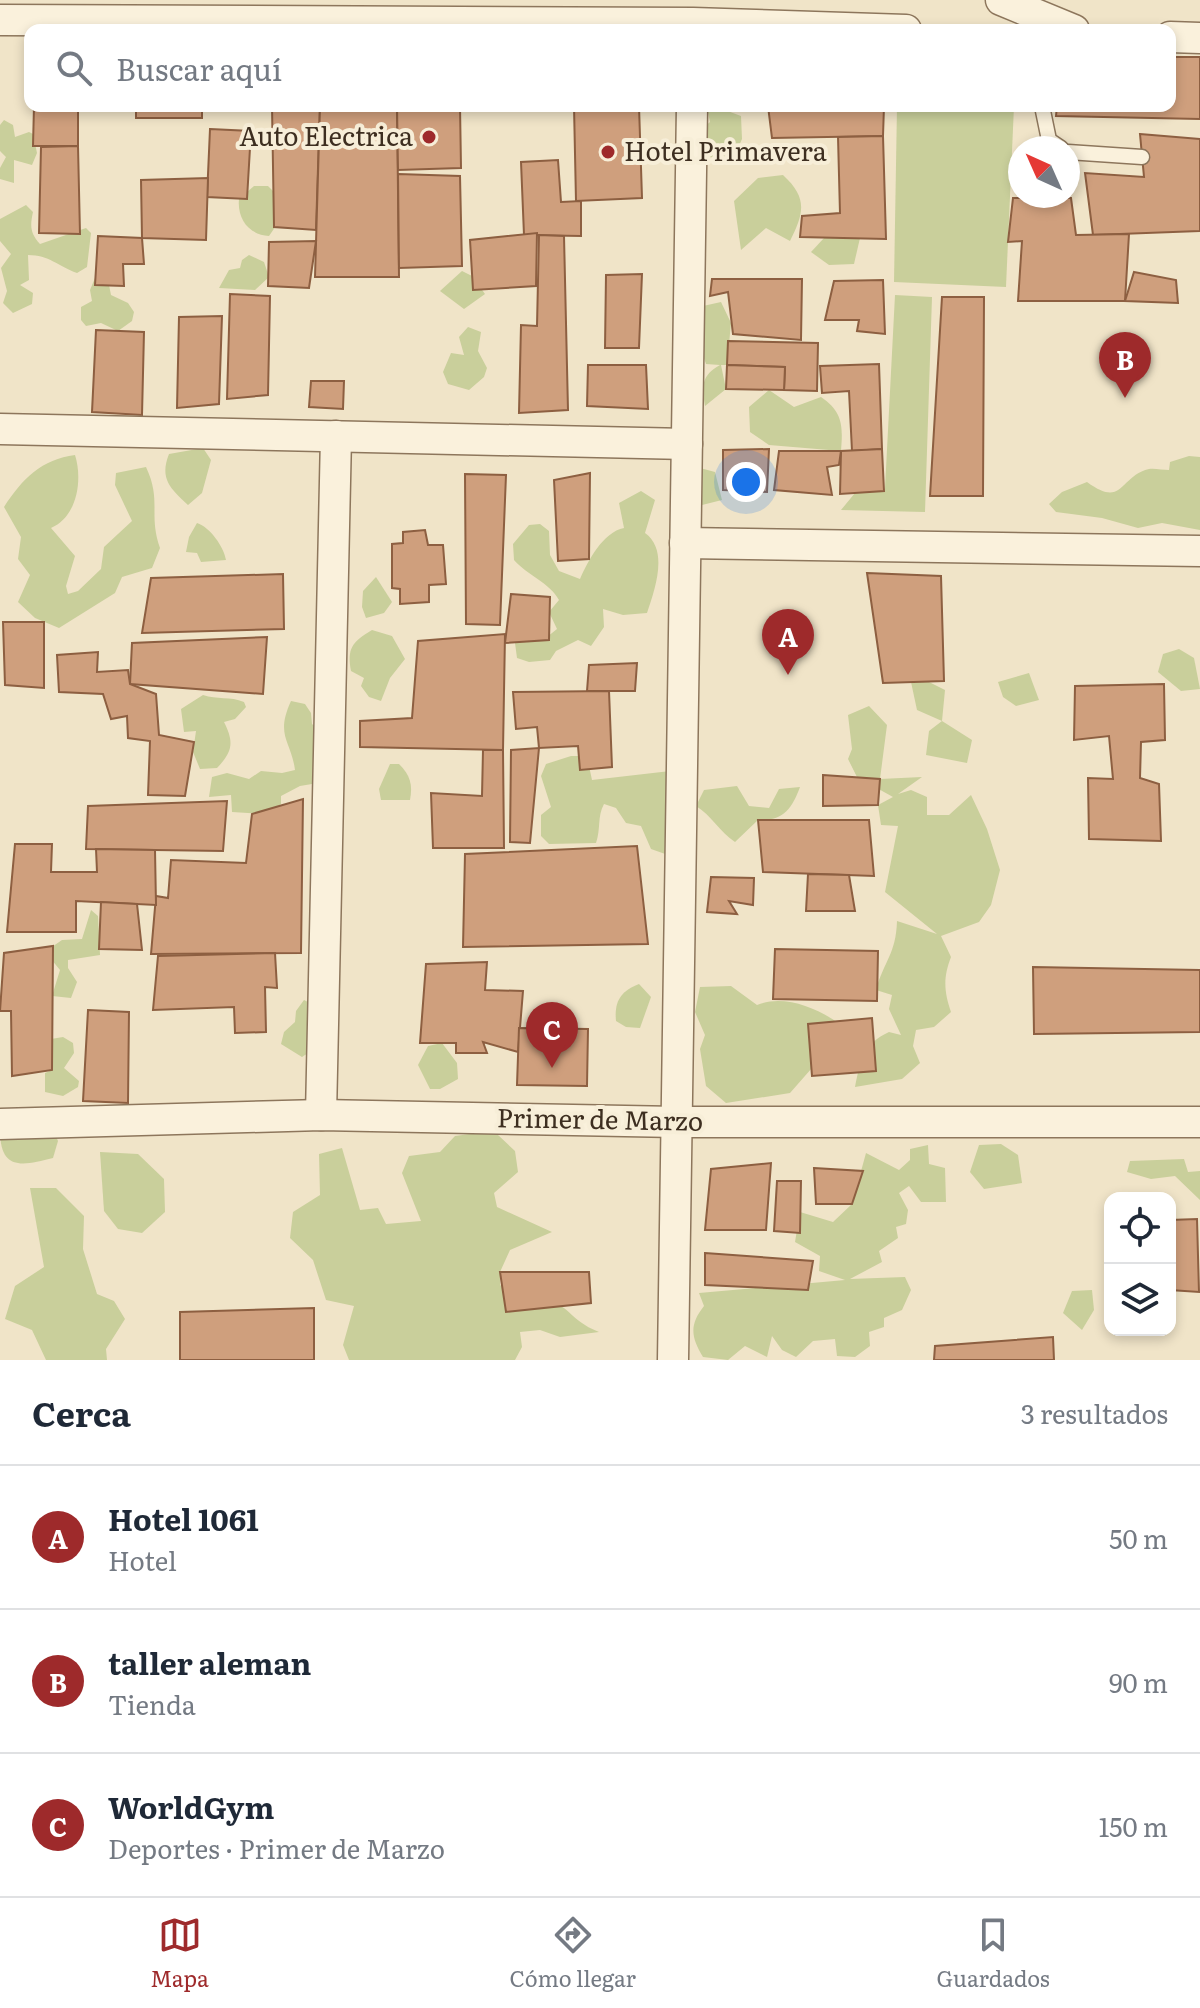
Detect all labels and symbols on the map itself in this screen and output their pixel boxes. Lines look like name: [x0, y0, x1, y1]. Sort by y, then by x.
place label: Auto Electrica: [239, 115, 413, 154]
marker: Auto Electrica: [420, 128, 438, 146]
place label: Hotel Primavera: [624, 130, 827, 169]
north arrow: [1008, 136, 1080, 208]
marker: Hotel Primavera: [599, 143, 617, 161]
pin: B: [1099, 332, 1151, 398]
your location: [726, 462, 766, 502]
pin: A: [762, 609, 814, 675]
pin: C: [526, 1002, 578, 1068]
street label: Primer de Marzo: [497, 1096, 703, 1139]

